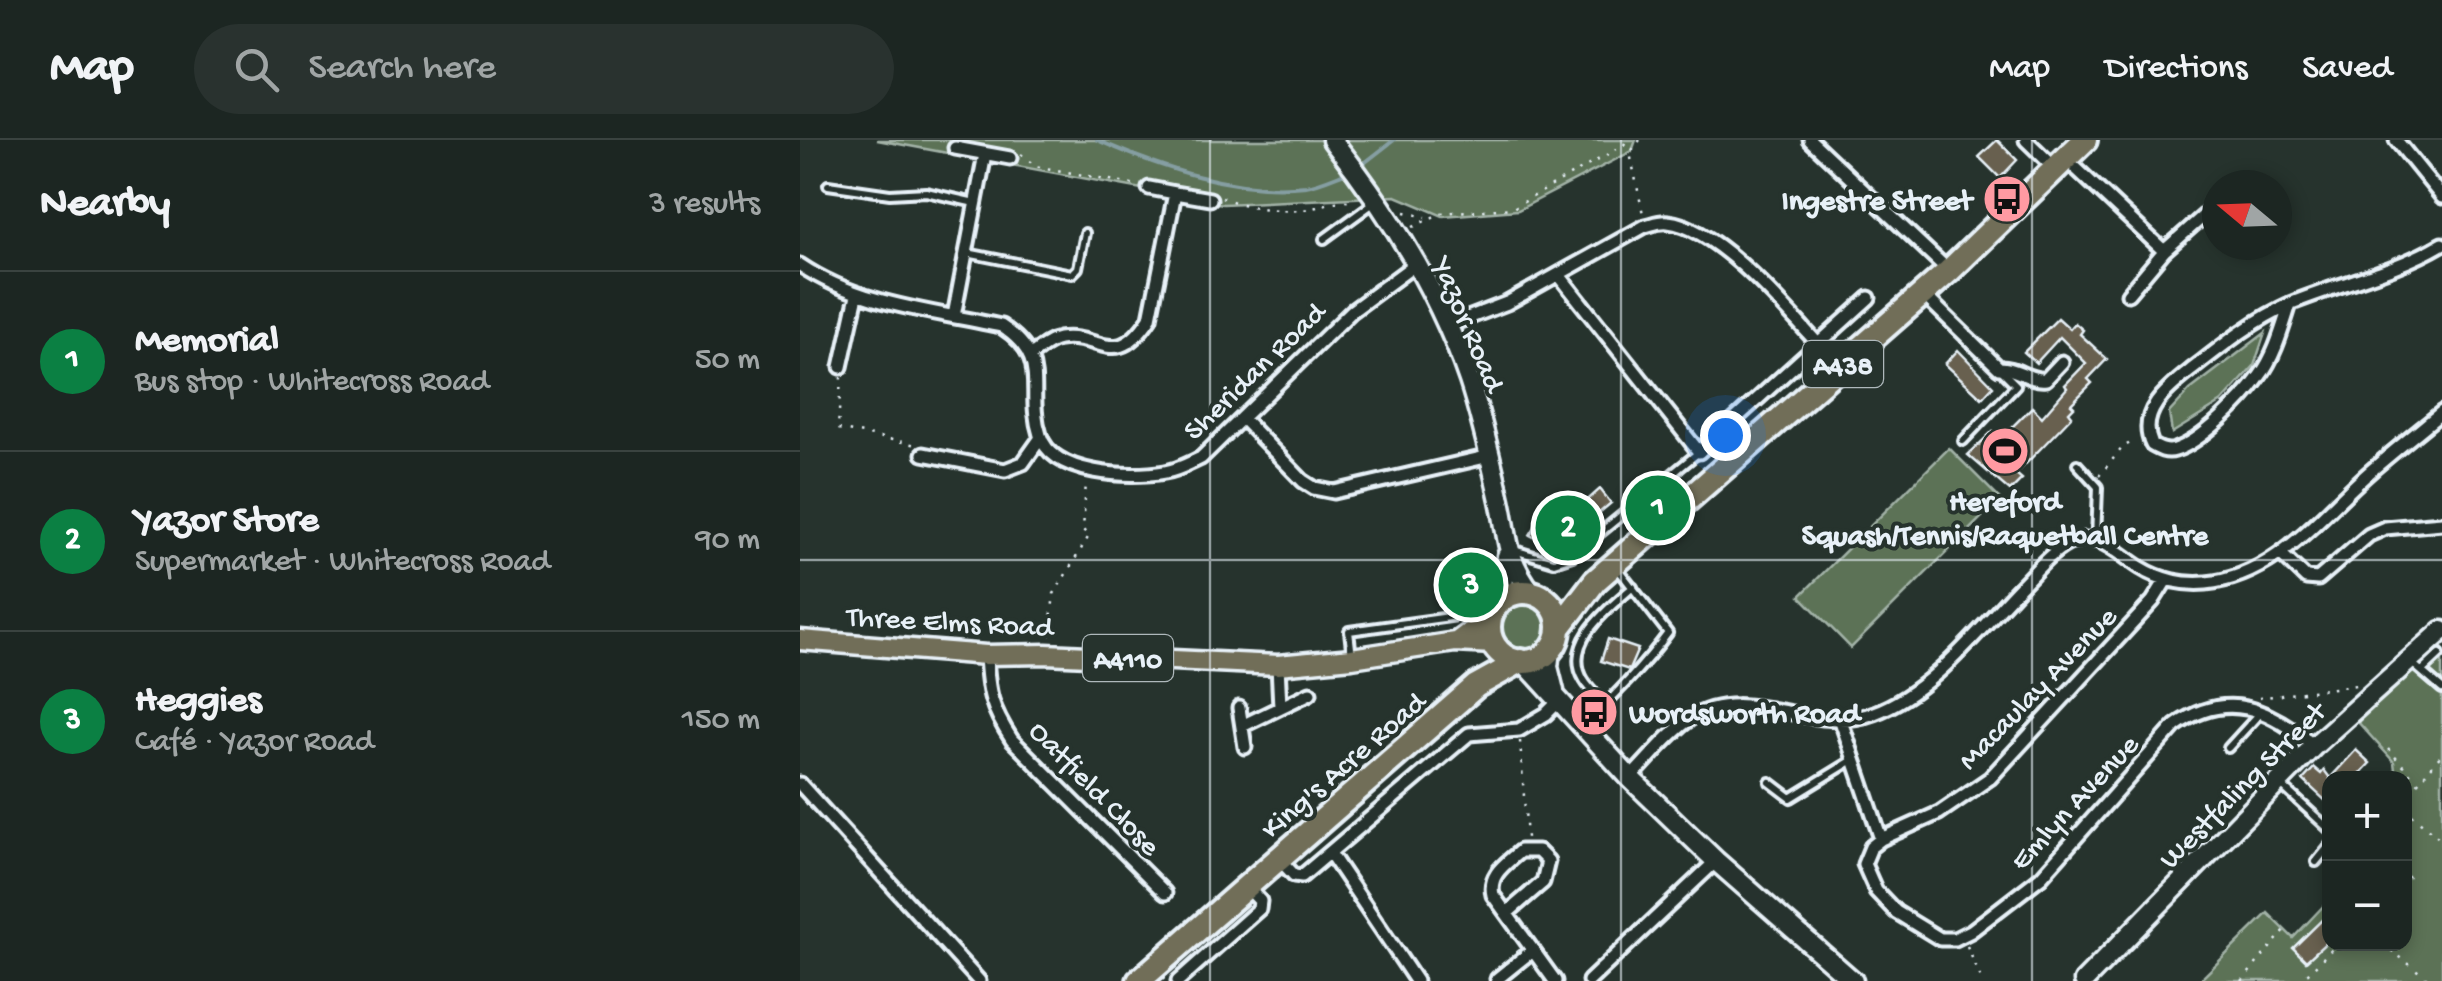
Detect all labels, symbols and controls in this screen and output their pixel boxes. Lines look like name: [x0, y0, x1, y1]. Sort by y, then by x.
search box: [194, 24, 894, 114]
text: Map: [50, 41, 134, 98]
icon: search: [229, 42, 284, 97]
text: Search here: [309, 47, 496, 91]
text: Map: [1989, 49, 2050, 90]
text: Directions: [2105, 49, 2247, 90]
text: Saved: [2302, 49, 2392, 90]
north arrow: [2202, 170, 2292, 260]
bus stop icon: Ingestre Street: [1981, 173, 2033, 225]
text: Nearby: [40, 181, 170, 230]
text: 3 results: [649, 186, 760, 224]
place label: Ingestre Street: [1781, 186, 1975, 221]
street label: Yazor Road: [1421, 251, 1511, 400]
street label: Sheridan Road: [1178, 295, 1336, 450]
text: Memorial: [135, 320, 279, 364]
road number: A438: [1803, 341, 1883, 387]
text: 1: [66, 342, 79, 380]
text: 50 m: [695, 342, 760, 380]
text: Bus stop · Whitecross Road: [135, 364, 489, 402]
your location: [1700, 410, 1751, 461]
sports icon: Hereford Squash/Tennis/Raquetball Centre: [1979, 425, 2031, 477]
pin: 1: [1626, 470, 1690, 546]
place label: Hereford Squash/Tennis/Raquetball Centre: [1802, 487, 2210, 556]
pin: 2: [1536, 490, 1600, 566]
text: Yazor Store: [135, 500, 319, 544]
text: 2: [65, 522, 80, 560]
text: 90 m: [696, 522, 760, 560]
text: Supermarket · Whitecross Road: [135, 544, 550, 582]
pin: 3: [1438, 548, 1504, 622]
street label: Macaulay Avenue: [1952, 601, 2126, 779]
street label: Three Elms Road: [844, 602, 1056, 648]
road number: A4110: [1083, 635, 1173, 681]
text: Heggies: [135, 680, 261, 724]
street label: King's Acre Road: [1255, 685, 1436, 848]
bus stop icon: Wordsworth Road: [1568, 686, 1620, 738]
street label: Westfaling Street: [2153, 695, 2337, 878]
place label: Wordsworth Road: [1628, 699, 1863, 734]
text: 3: [64, 702, 81, 740]
text: 150 m: [682, 702, 760, 740]
street label: Oatfield Close: [1020, 715, 1166, 865]
text: Café · Yazor Road: [135, 724, 374, 762]
street label: Emlyn Avenue: [2005, 729, 2148, 879]
map controls: [2322, 771, 2412, 951]
button: +: [2322, 771, 2412, 861]
button: −: [2322, 861, 2412, 951]

